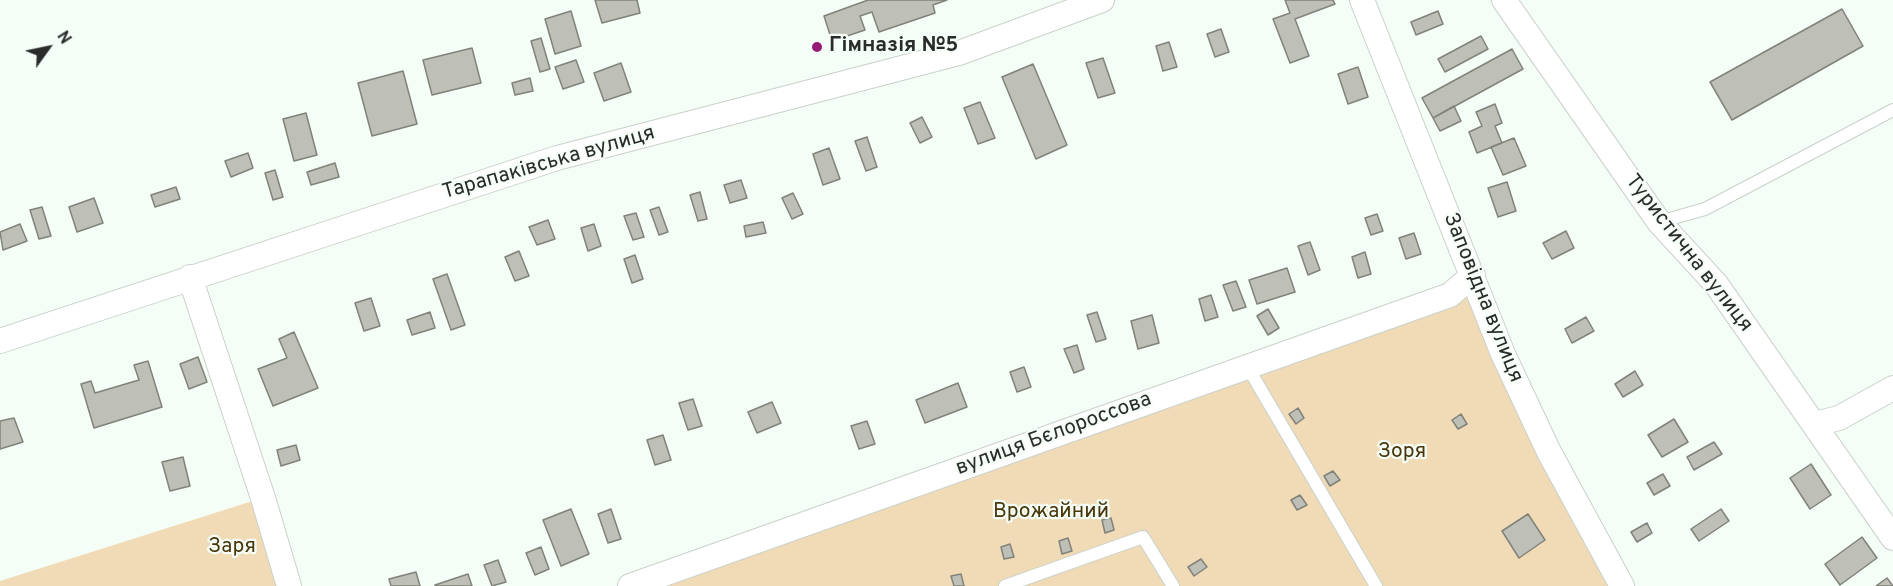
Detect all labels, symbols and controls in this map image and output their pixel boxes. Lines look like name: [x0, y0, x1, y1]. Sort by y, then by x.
north arrow: [18, 18, 78, 78]
text: N: [52, 28, 75, 48]
place label: Гімназія №5: [829, 34, 958, 60]
marker: Гімназія №5: [810, 40, 824, 54]
street label: Тарапаківська вулиця: [440, 122, 658, 206]
street label: Туристична вулиця: [1619, 170, 1757, 338]
street label: Заповідна вулиця: [1436, 210, 1528, 386]
street label: вулиця Бєлороссова: [953, 388, 1155, 482]
park label: Зоря: [1378, 440, 1426, 466]
park label: Врожайний: [993, 500, 1109, 526]
park label: Заря: [208, 535, 256, 561]

